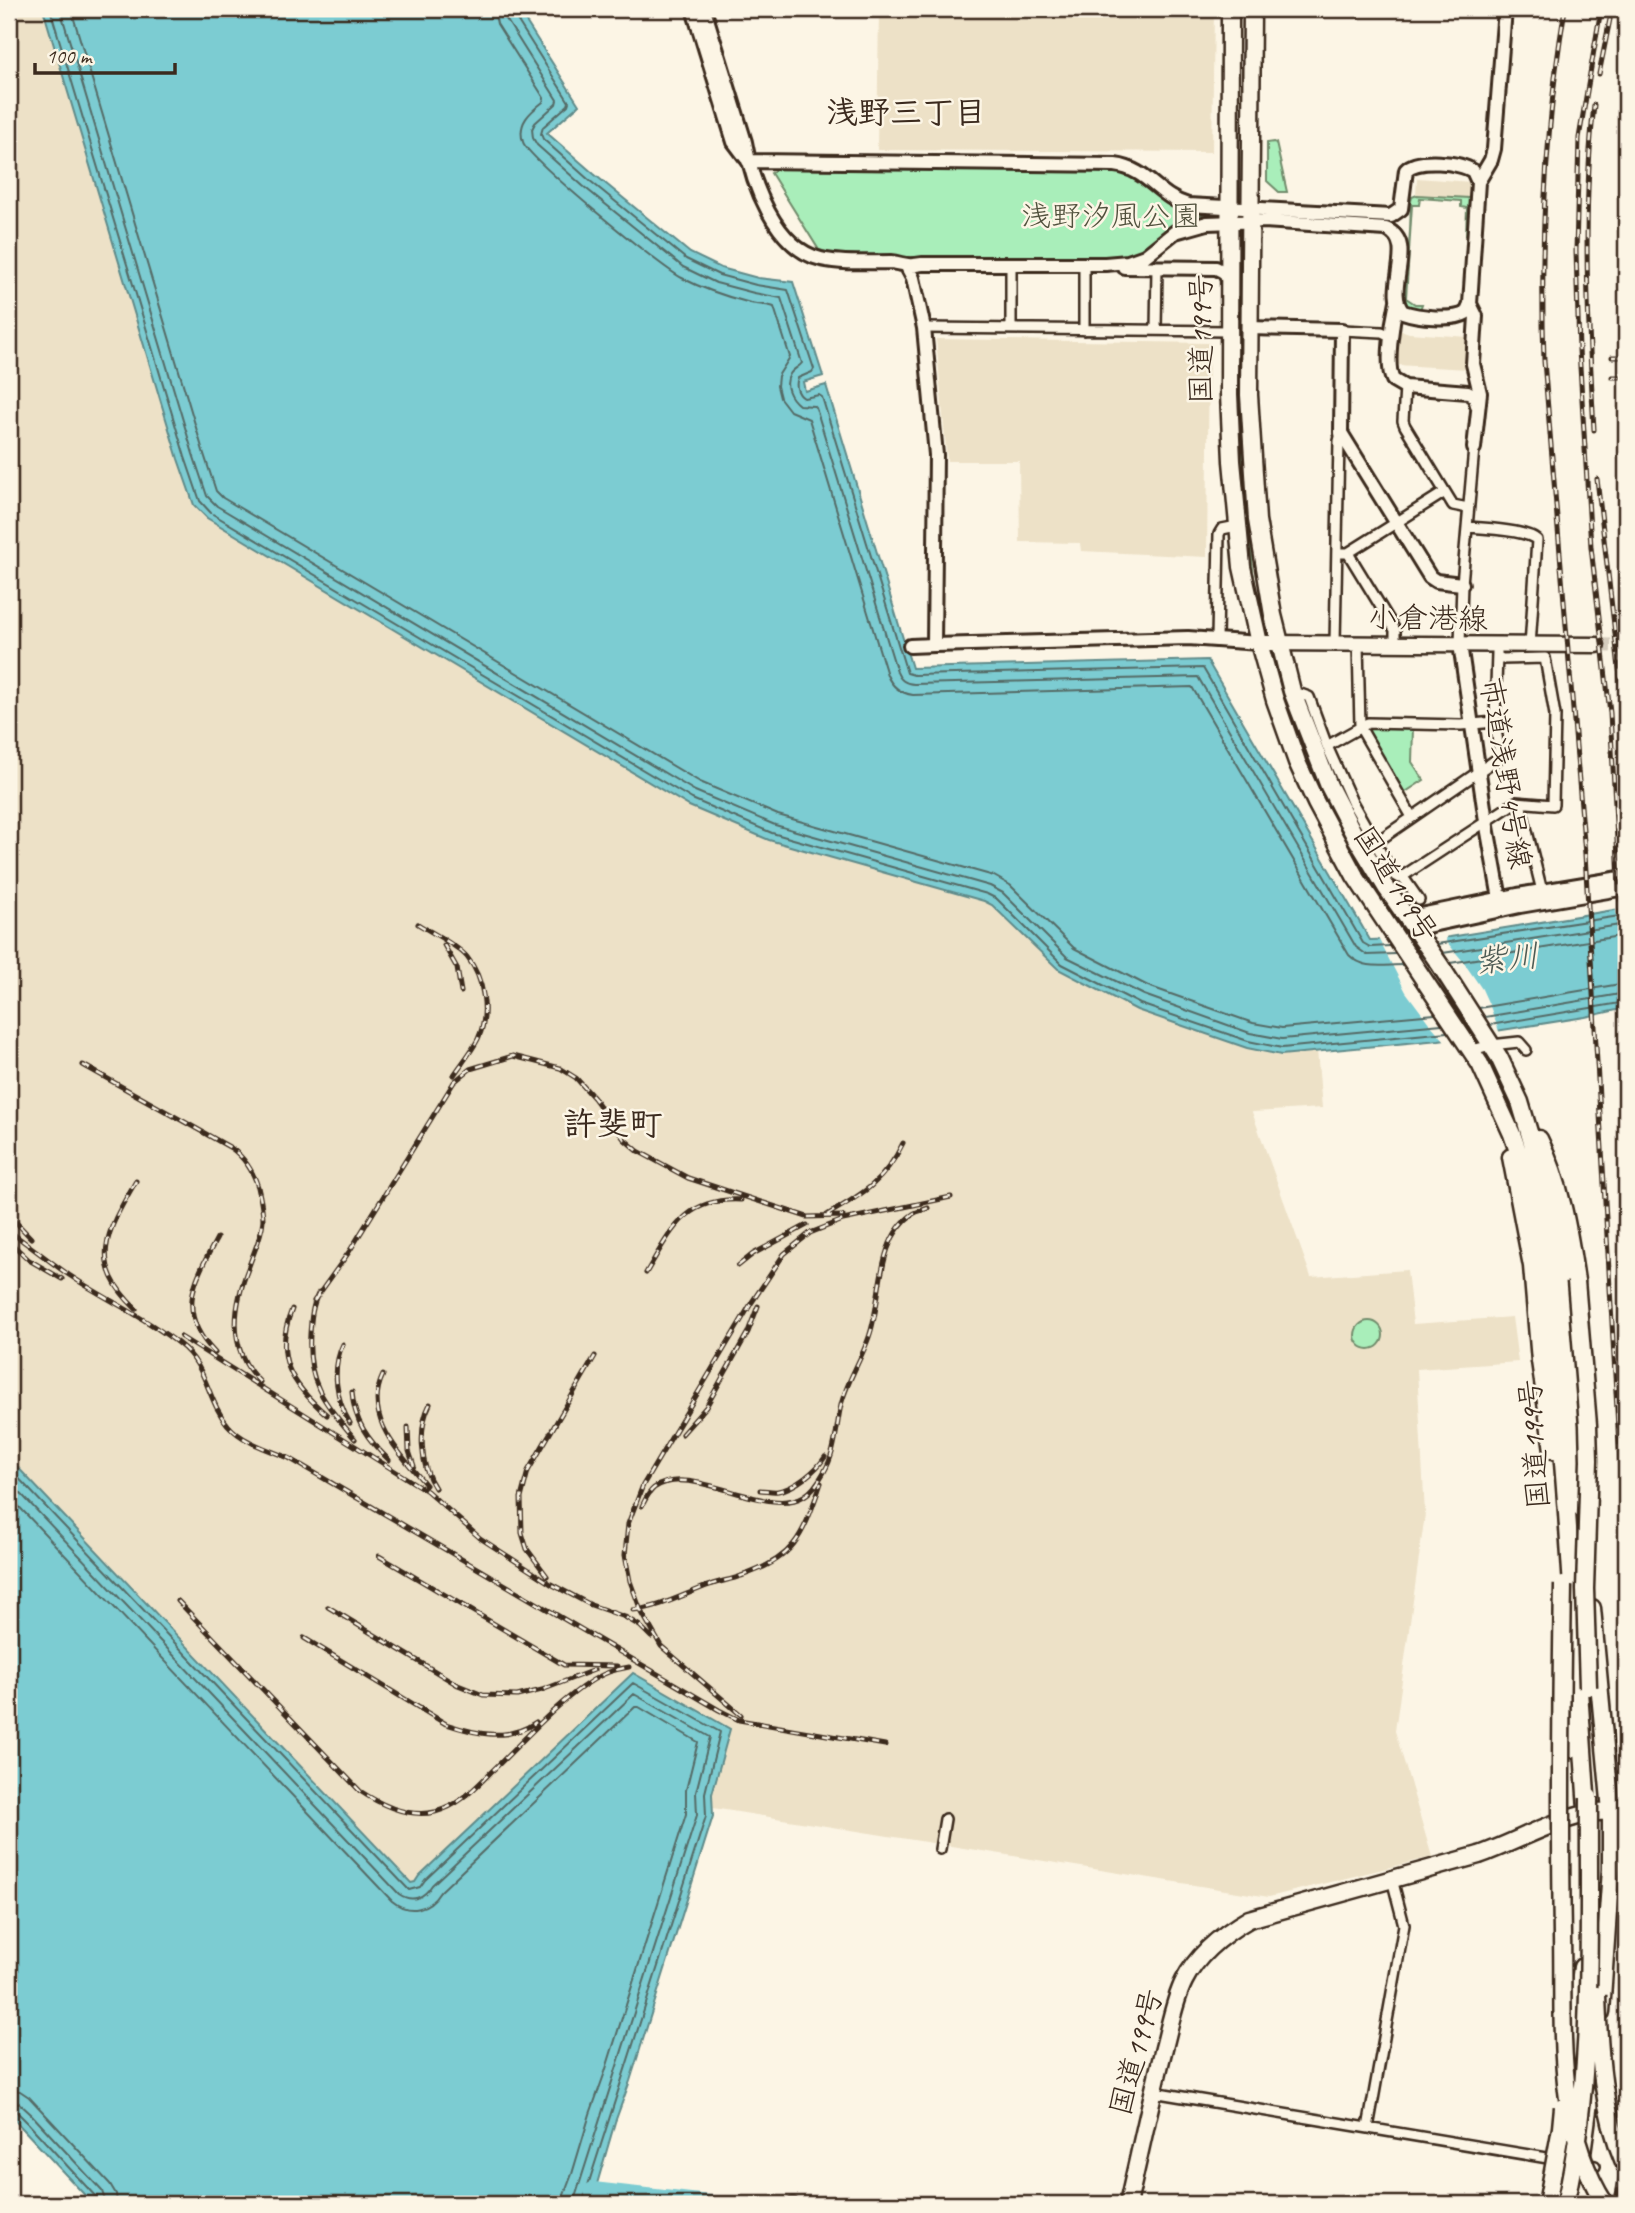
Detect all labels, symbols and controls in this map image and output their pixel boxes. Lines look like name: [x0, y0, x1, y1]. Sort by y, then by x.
scale bar: [35, 32, 175, 76]
text: 100 m: [46, 43, 93, 69]
district label: 浅野三丁目: [826, 92, 986, 133]
park label: 浅野汐風公園: [1021, 197, 1201, 235]
street label: 国道199号: [1182, 274, 1220, 404]
street label: 小倉港線: [1368, 598, 1488, 638]
street label: 市道浅野4号線: [1472, 674, 1540, 872]
street label: 国道199号: [1345, 819, 1447, 949]
water label: 紫川: [1473, 935, 1541, 982]
district label: 許斐町: [564, 1103, 663, 1145]
street label: 国道199号: [1510, 1378, 1558, 1510]
street label: 国道199号: [1101, 1984, 1171, 2120]

